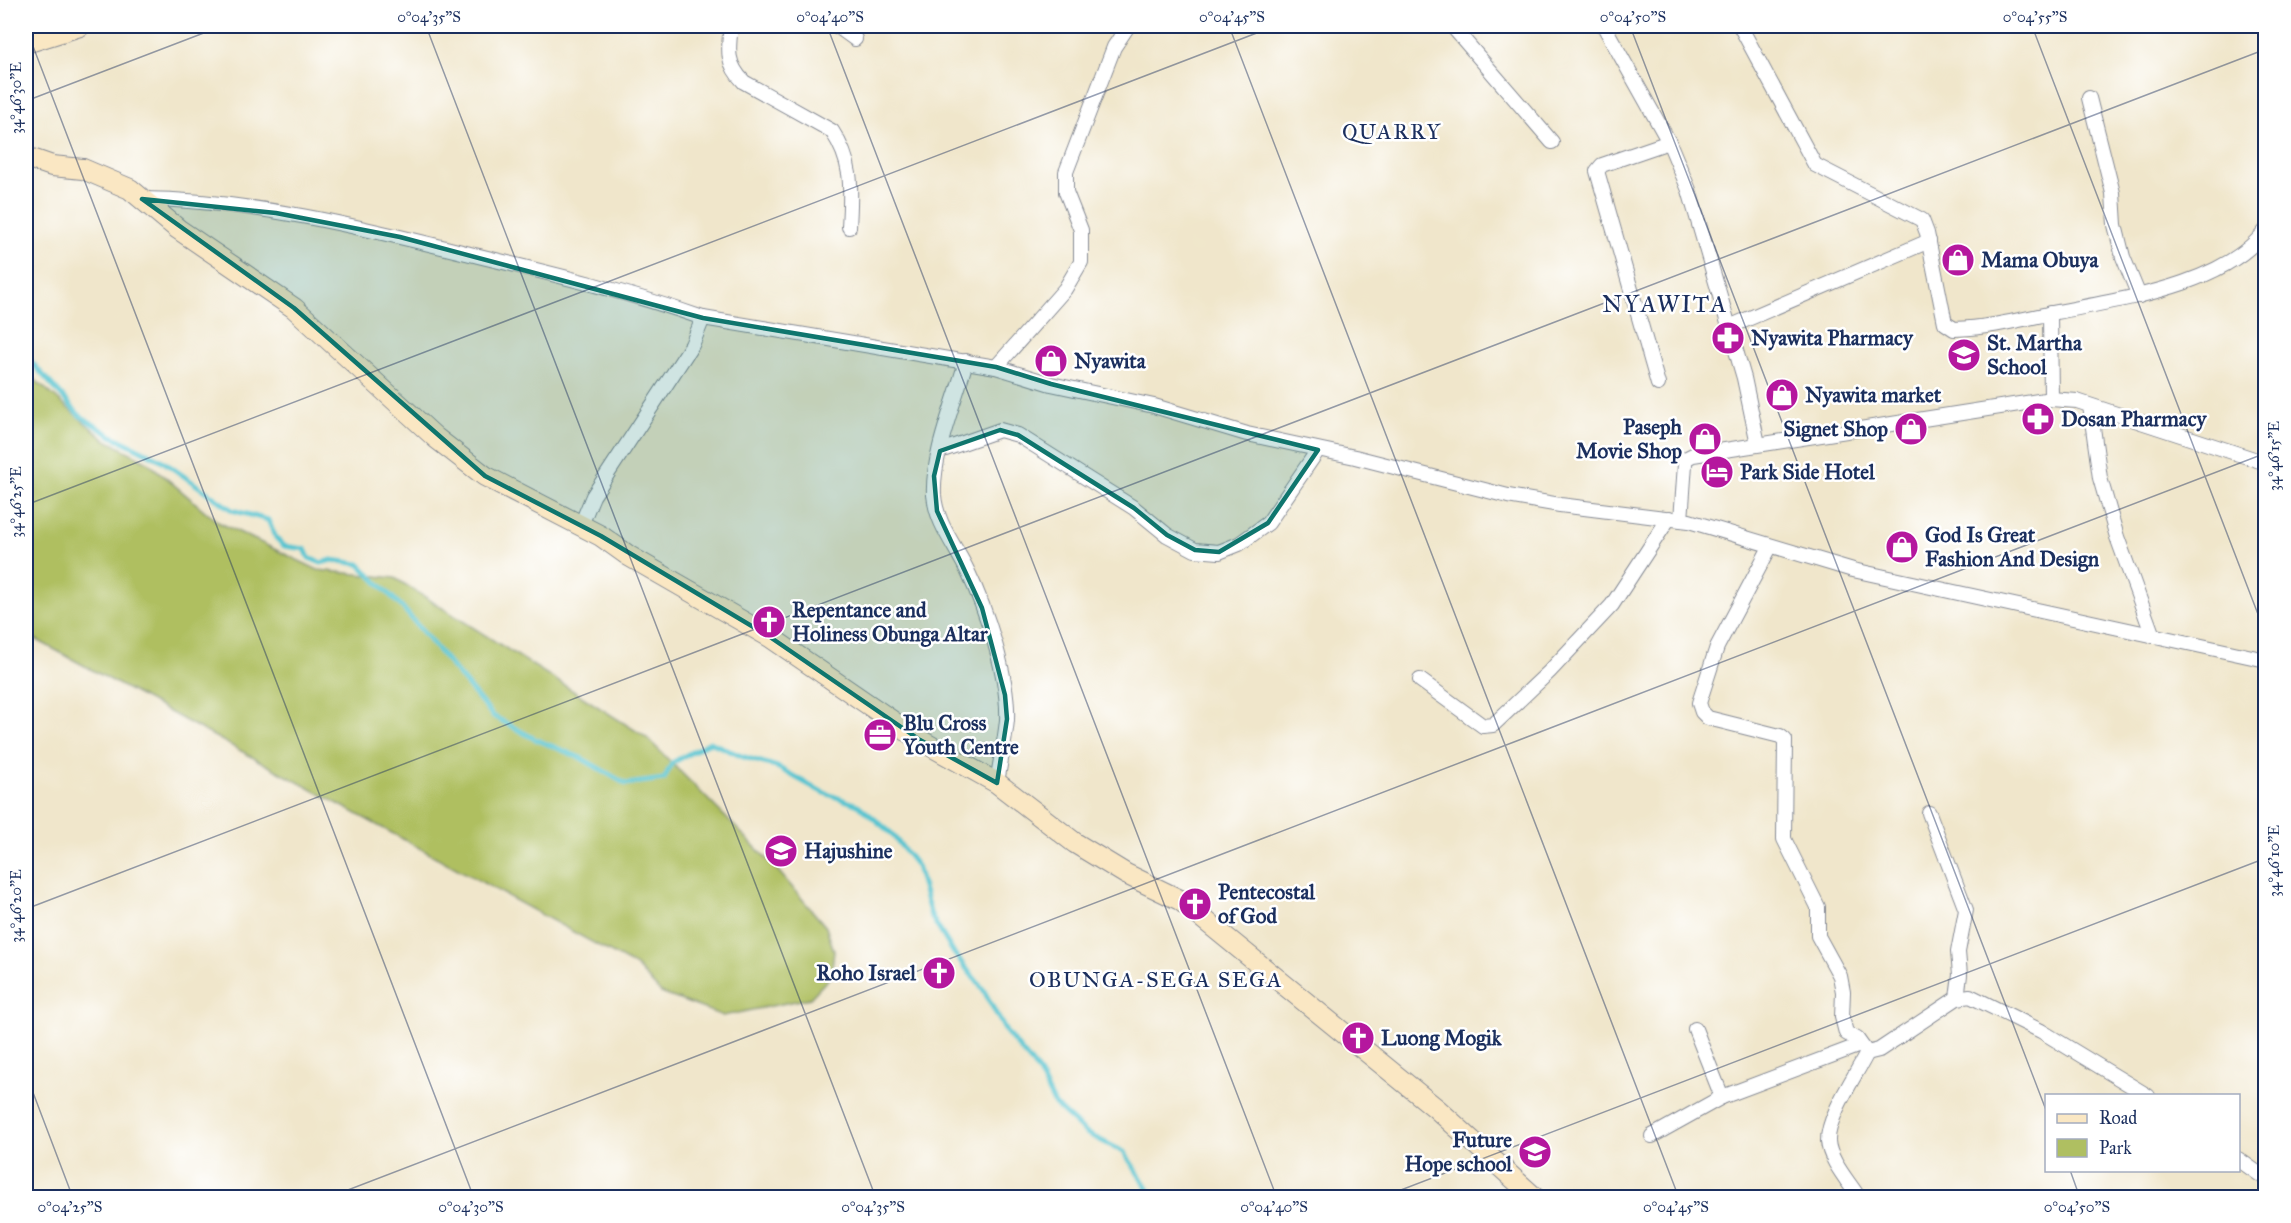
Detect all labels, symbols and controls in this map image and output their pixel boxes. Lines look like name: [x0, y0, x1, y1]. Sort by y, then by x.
text: 0°04'35"S: [397, 8, 461, 26]
text: 0°04'40"S: [796, 8, 864, 26]
text: 0°04'45"S: [1199, 8, 1265, 26]
text: 0°04'50"S: [1600, 8, 1666, 26]
text: 0°04'55"S: [2003, 8, 2067, 26]
text: 34°46'30"E: [7, 62, 25, 134]
district label: QUARRY: [1342, 118, 1442, 145]
shop icon: Mama Obuya: [1940, 242, 1976, 278]
place label: Mama Obuya: [1981, 247, 2099, 273]
district label: NYAWITA: [1602, 289, 1728, 319]
pharmacy icon: Nyawita Pharmacy: [1710, 320, 1746, 356]
place label: Nyawita Pharmacy: [1751, 325, 1914, 351]
place label: St. Martha School: [1987, 330, 2083, 380]
school or university icon: St. Martha School: [1946, 337, 1982, 373]
shop icon: Nyawita: [1033, 343, 1069, 379]
place label: Nyawita: [1074, 348, 1147, 374]
shop icon: Nyawita market: [1764, 377, 1800, 413]
place label: Nyawita market: [1805, 382, 1942, 408]
pharmacy icon: Dosan Pharmacy: [2020, 401, 2056, 437]
place label: Dosan Pharmacy: [2061, 406, 2208, 432]
shop icon: Signet Shop: [1893, 411, 1929, 447]
place label: Paseph Movie Shop: [1576, 414, 1682, 464]
place label: Signet Shop: [1783, 416, 1888, 442]
shop icon: Paseph Movie Shop: [1687, 421, 1723, 457]
text: 34°46'15"E: [2265, 421, 2283, 491]
hotel icon: Park Side Hotel: [1699, 454, 1735, 490]
place label: Park Side Hotel: [1740, 459, 1876, 485]
text: 34°46'25"E: [7, 466, 25, 538]
place label: God Is Great Fashion And Design: [1925, 522, 2100, 572]
shop icon: God Is Great Fashion And Design: [1884, 529, 1920, 565]
place label: Repentance and Holiness Obunga Altar: [792, 597, 989, 647]
church icon: Repentance and Holiness Obunga Altar: [751, 604, 787, 640]
place label: Blu Cross Youth Centre: [902, 710, 1019, 760]
office icon: Blu Cross Youth Centre: [862, 717, 898, 753]
text: 34°46'10"E: [2265, 825, 2283, 897]
school or university icon: Hajushine: [763, 833, 799, 869]
place label: Hajushine: [804, 838, 893, 864]
text: 34°46'20"E: [7, 869, 25, 943]
place label: Pentecostal of God: [1218, 879, 1316, 929]
church icon: Pentecostal of God: [1177, 886, 1213, 922]
church icon: Roho Israel: [921, 955, 957, 991]
place label: Roho Israel: [816, 960, 917, 986]
district label: OBUNGA-SEGA SEGA: [1029, 966, 1283, 993]
church icon: Luong Mogik: [1340, 1020, 1376, 1056]
place label: Luong Mogik: [1381, 1025, 1503, 1051]
legend: [2045, 1094, 2240, 1172]
text: Road: [2099, 1107, 2137, 1129]
place label: Future Hope school: [1404, 1127, 1513, 1177]
school or university icon: Future Hope school: [1517, 1134, 1553, 1170]
text: Park: [2099, 1137, 2132, 1159]
text: 0°04'25"S: [38, 1198, 102, 1216]
text: 0°04'30"S: [438, 1198, 504, 1216]
text: 0°04'35"S: [841, 1198, 905, 1216]
text: 0°04'40"S: [1240, 1198, 1308, 1216]
text: 0°04'45"S: [1643, 1198, 1709, 1216]
text: 0°04'50"S: [2044, 1198, 2110, 1216]

